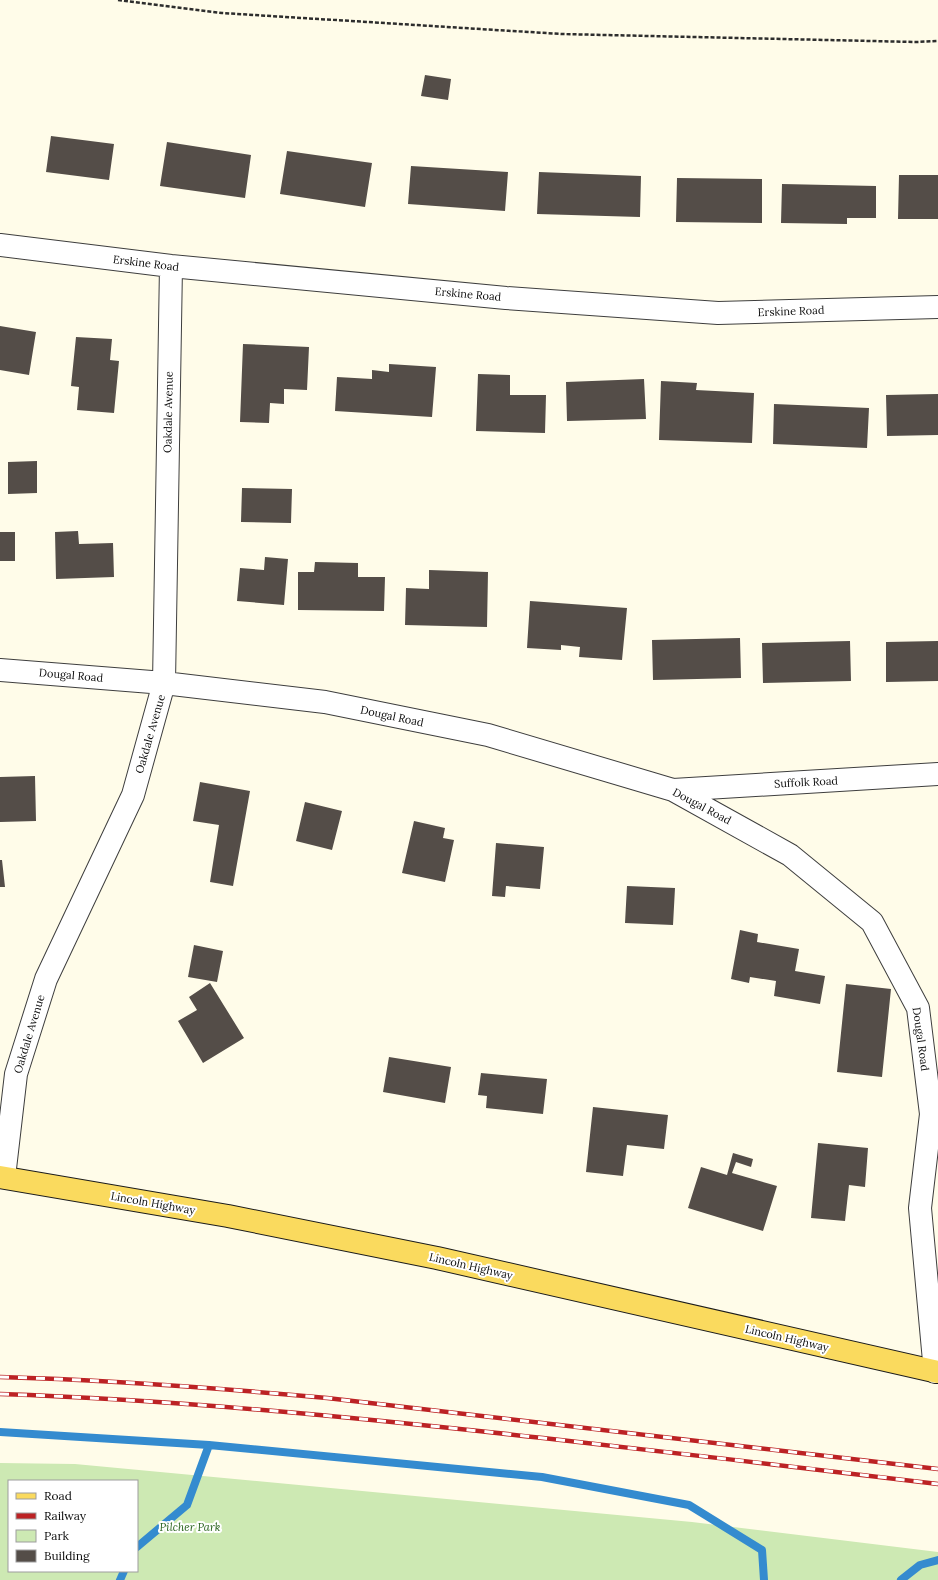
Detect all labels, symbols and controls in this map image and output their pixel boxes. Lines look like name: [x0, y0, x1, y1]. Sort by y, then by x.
street label: Erskine Road: [112, 252, 180, 274]
street label: Erskine Road: [434, 284, 502, 304]
street label: Erskine Road: [757, 303, 825, 319]
street label: Oakdale Avenue: [160, 371, 176, 453]
street label: Dougal Road: [38, 665, 104, 685]
street label: Oakdale Avenue: [132, 693, 168, 775]
street label: Dougal Road: [359, 702, 425, 730]
street label: Suffolk Road: [774, 773, 839, 791]
street label: Dougal Road: [670, 785, 734, 827]
street label: Oakdale Avenue: [10, 993, 48, 1075]
street label: Dougal Road: [910, 1006, 932, 1072]
street label: Lincoln Highway: [110, 1189, 196, 1217]
street label: Lincoln Highway: [428, 1250, 514, 1282]
street label: Lincoln Highway: [744, 1322, 830, 1354]
legend: [8, 1480, 138, 1572]
text: Road: [44, 1488, 72, 1503]
text: Railway: [44, 1508, 87, 1523]
park label: Pilcher Park: [160, 1520, 221, 1534]
text: Park: [44, 1528, 70, 1543]
text: Building: [44, 1548, 90, 1563]

